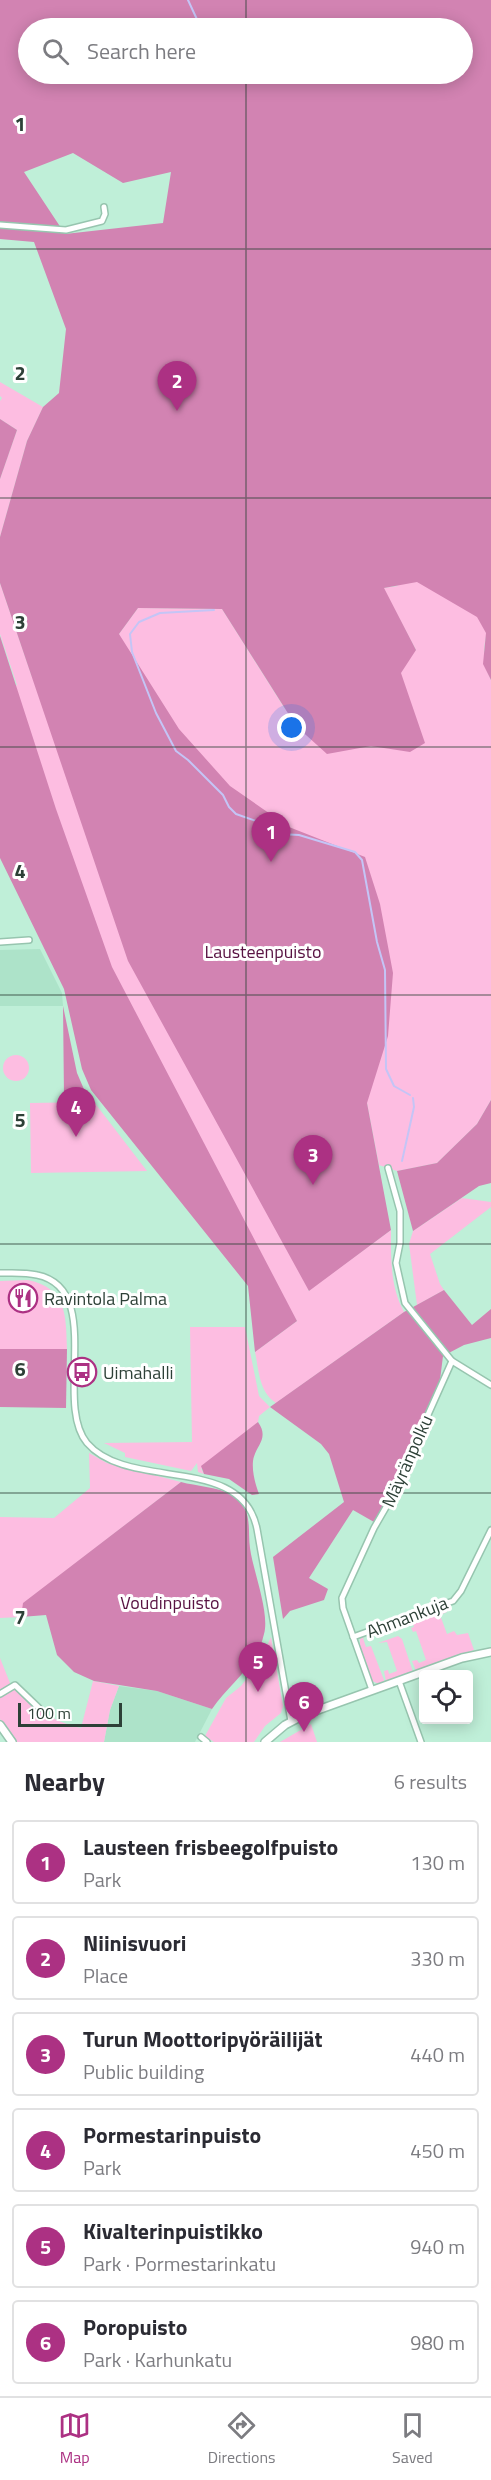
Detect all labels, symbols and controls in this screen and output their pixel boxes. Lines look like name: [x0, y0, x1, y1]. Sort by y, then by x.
search box: [18, 18, 473, 84]
text: Search here: [87, 34, 196, 68]
icon: search: [39, 35, 72, 68]
text: 1: [14, 108, 26, 139]
text: 2: [14, 357, 26, 388]
pin: 2: [158, 362, 196, 411]
text: 3: [14, 606, 26, 637]
your location: [277, 713, 306, 742]
pin: 1: [252, 812, 290, 862]
text: 4: [14, 855, 26, 886]
park label: Lausteenpuisto: [205, 938, 321, 965]
pin: 4: [56, 1088, 96, 1137]
text: 5: [14, 1104, 26, 1135]
pin: 3: [294, 1136, 332, 1185]
restaurant icon: Ravintola Palma: [7, 1282, 39, 1314]
place label: Ravintola Palma: [44, 1285, 167, 1312]
text: 6: [14, 1353, 26, 1384]
bus stop icon: Uimahalli: [66, 1356, 98, 1388]
place label: Uimahalli: [103, 1359, 174, 1386]
street label: Mäyränpolku: [375, 1410, 439, 1512]
park label: Voudinpuisto: [120, 1589, 220, 1616]
street label: Ahmankuja: [362, 1589, 452, 1645]
text: 7: [14, 1601, 26, 1632]
pin: 5: [238, 1642, 278, 1692]
map controls: [419, 1670, 473, 1724]
button: locate: [419, 1670, 473, 1724]
pin: 6: [284, 1682, 324, 1732]
scale bar: [18, 1700, 122, 1728]
text: 100 m: [27, 1701, 71, 1725]
text: Nearby: [24, 1762, 105, 1801]
text: 6 results: [394, 1766, 467, 1797]
text: Lausteen frisbeegolfpuisto: [83, 1830, 338, 1864]
text: 1: [40, 1847, 51, 1878]
text: 130 m: [410, 1847, 465, 1878]
text: Park: [83, 1864, 121, 1895]
text: Niinisvuori: [83, 1926, 186, 1960]
text: 2: [40, 1943, 51, 1974]
text: 330 m: [410, 1943, 465, 1974]
text: Place: [83, 1960, 128, 1991]
text: Turun Moottoripyöräilijät: [83, 2022, 323, 2056]
text: 3: [40, 2039, 51, 2070]
text: 440 m: [410, 2039, 465, 2070]
text: Public building: [83, 2056, 204, 2087]
text: Pormestarinpuisto: [83, 2118, 261, 2152]
text: 4: [40, 2135, 51, 2166]
text: 450 m: [410, 2135, 465, 2166]
text: Park: [83, 2152, 121, 2183]
text: Kivalterinpuistikko: [83, 2214, 263, 2248]
text: 5: [40, 2231, 51, 2262]
text: 940 m: [410, 2231, 465, 2262]
text: Park · Pormestarinkatu: [83, 2248, 276, 2279]
text: Poropuisto: [83, 2310, 187, 2344]
text: 6: [40, 2327, 51, 2358]
text: 980 m: [410, 2327, 465, 2358]
text: Park · Karhunkatu: [83, 2344, 232, 2375]
tab: Map: [58, 2409, 91, 2469]
tab: Directions: [208, 2409, 276, 2469]
tab: Saved: [392, 2409, 433, 2469]

